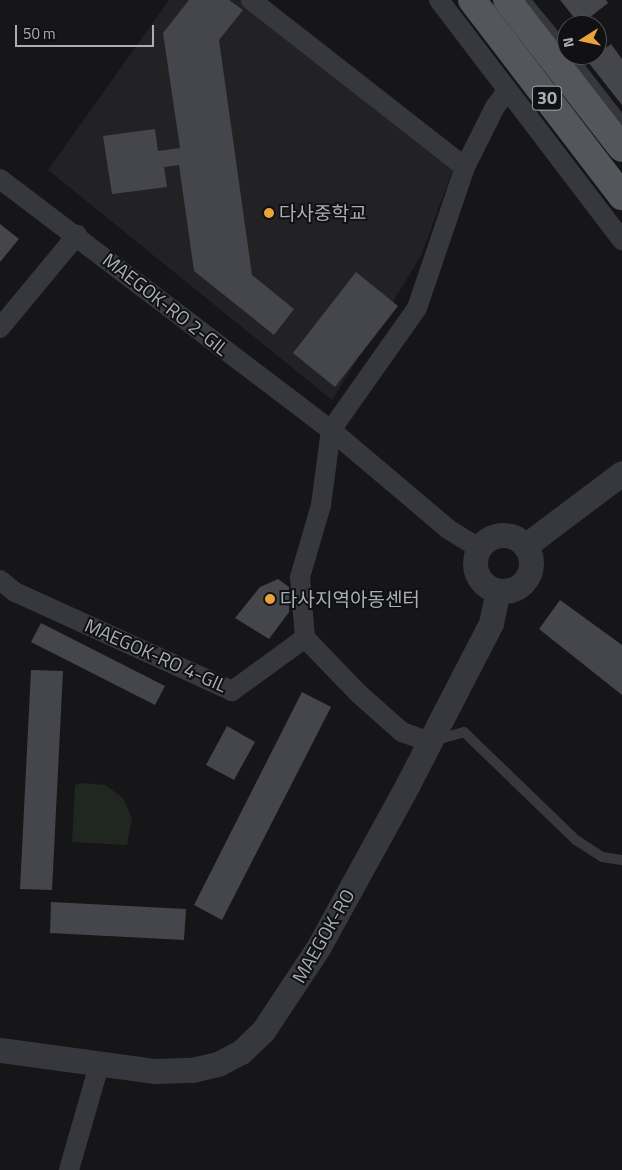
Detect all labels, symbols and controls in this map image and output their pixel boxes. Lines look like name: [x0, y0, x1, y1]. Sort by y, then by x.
scale bar: [18, 15, 156, 47]
north arrow: [557, 15, 607, 65]
text: 50 m: [23, 22, 56, 45]
text: N: [557, 36, 579, 49]
road number: 30: [531, 82, 563, 114]
place label: 다사중학교: [279, 202, 366, 224]
marker: 다사중학교: [263, 207, 275, 219]
street label: MAEGOK-RO 2-GIL: [99, 248, 233, 360]
place label: 다사지역아동센터: [280, 588, 420, 610]
marker: 다사지역아동센터: [264, 593, 276, 605]
street label: MAEGOK-RO 4-GIL: [81, 613, 231, 697]
street label: MAEGOK-RO: [287, 885, 359, 987]

